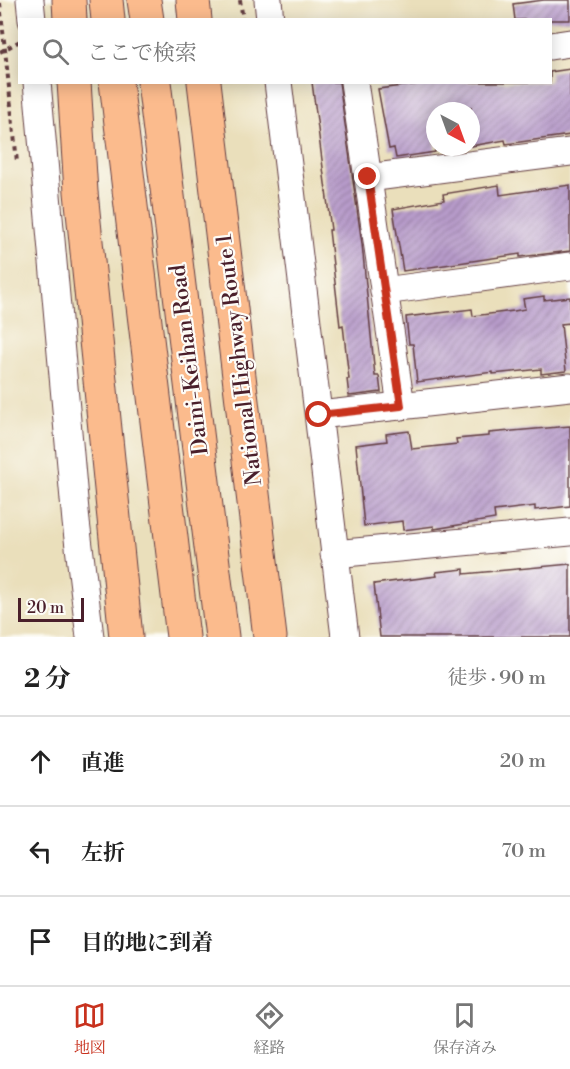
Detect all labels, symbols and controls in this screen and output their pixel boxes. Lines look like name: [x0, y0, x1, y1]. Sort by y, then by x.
search box: [18, 18, 552, 84]
icon: search: [39, 35, 72, 68]
text: ここで検索: [87, 40, 197, 67]
north arrow: [426, 102, 480, 156]
route end: [354, 163, 380, 189]
street label: National Highway Route 1: [211, 232, 268, 487]
street label: Daini-Keihan Road: [164, 263, 215, 457]
route start: [305, 401, 331, 427]
scale bar: [18, 595, 84, 622]
text: 20 m: [27, 598, 64, 618]
text: 2 分: [24, 663, 70, 695]
text: 徒歩 · 90 m: [447, 666, 546, 691]
icon: ahead: [24, 745, 57, 778]
text: 20 m: [500, 749, 546, 774]
text: 直進: [81, 750, 125, 777]
icon: left: [24, 835, 57, 868]
text: 70 m: [502, 839, 546, 864]
text: 左折: [81, 840, 125, 867]
icon: arrive: [24, 925, 57, 958]
text: 目的地に到着: [81, 930, 213, 957]
tab: 地図: [73, 999, 106, 1058]
tab: 経路: [253, 999, 286, 1058]
tab: 保存済み: [433, 999, 497, 1058]

